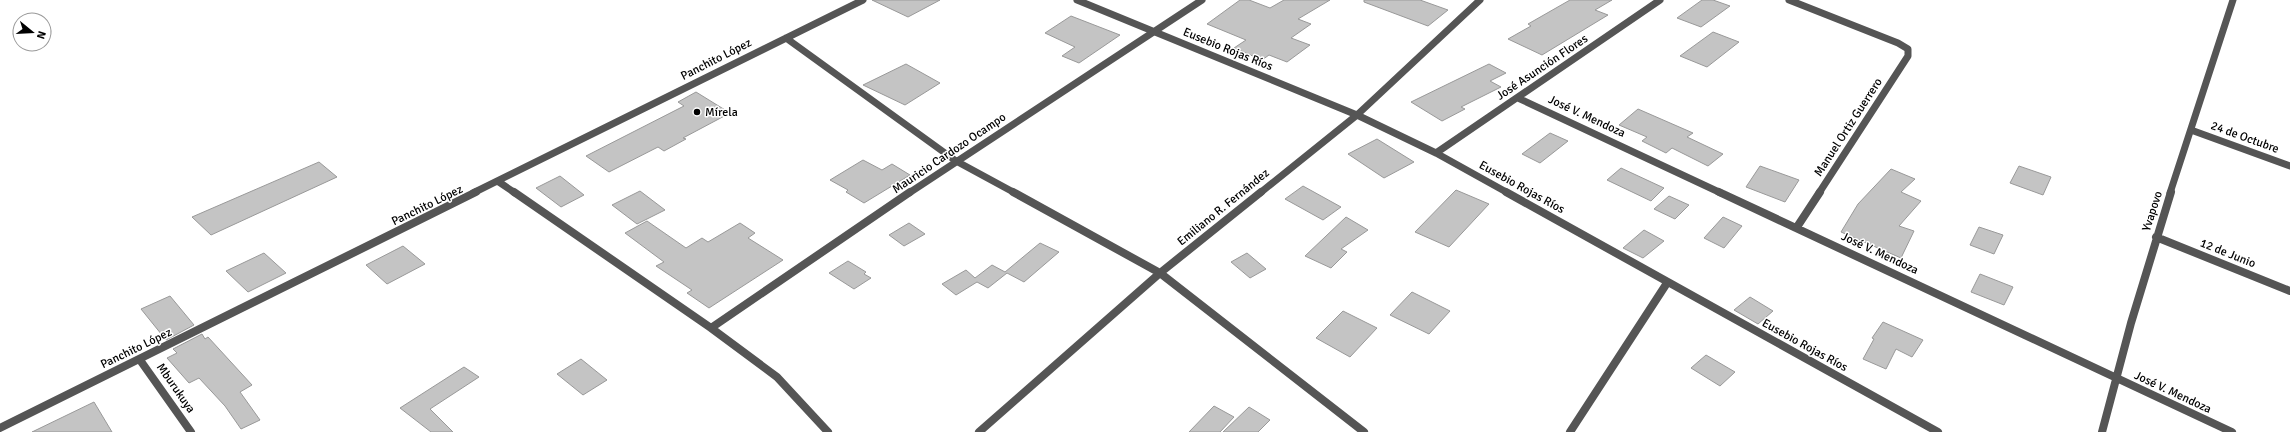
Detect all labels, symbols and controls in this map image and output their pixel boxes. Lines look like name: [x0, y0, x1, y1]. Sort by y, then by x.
north arrow: [12, 12, 52, 52]
street label: Eusebio Rojas Ríos: [1181, 25, 1275, 74]
text: N: [34, 29, 48, 41]
street label: José Asunción Flores: [1494, 31, 1591, 104]
street label: Panchito López: [678, 35, 754, 84]
street label: Manuel Ortiz Guerrero: [1811, 75, 1886, 179]
street label: José V. Mendoza: [1546, 92, 1628, 141]
place label: Mírela: [705, 105, 738, 120]
marker: Mírela: [692, 107, 702, 117]
street label: Mauricio Cardozo Ocampo: [890, 110, 1009, 197]
street label: 24 de Octubre: [2209, 118, 2281, 157]
street label: Eusebio Rojas Ríos: [1476, 158, 1567, 217]
street label: Emiliano R. Fernández: [1174, 166, 1272, 249]
street label: Panchito López: [389, 182, 465, 229]
street label: Yvapovo: [2139, 189, 2166, 233]
street label: José V. Mendoza: [1839, 229, 1921, 278]
street label: 12 de Junio: [2198, 236, 2258, 271]
street label: Eusebio Rojas Ríos: [1759, 316, 1850, 375]
street label: Panchito López: [98, 325, 174, 372]
street label: Mburukuya: [153, 360, 198, 416]
street label: José V. Mendoza: [2132, 368, 2214, 417]

